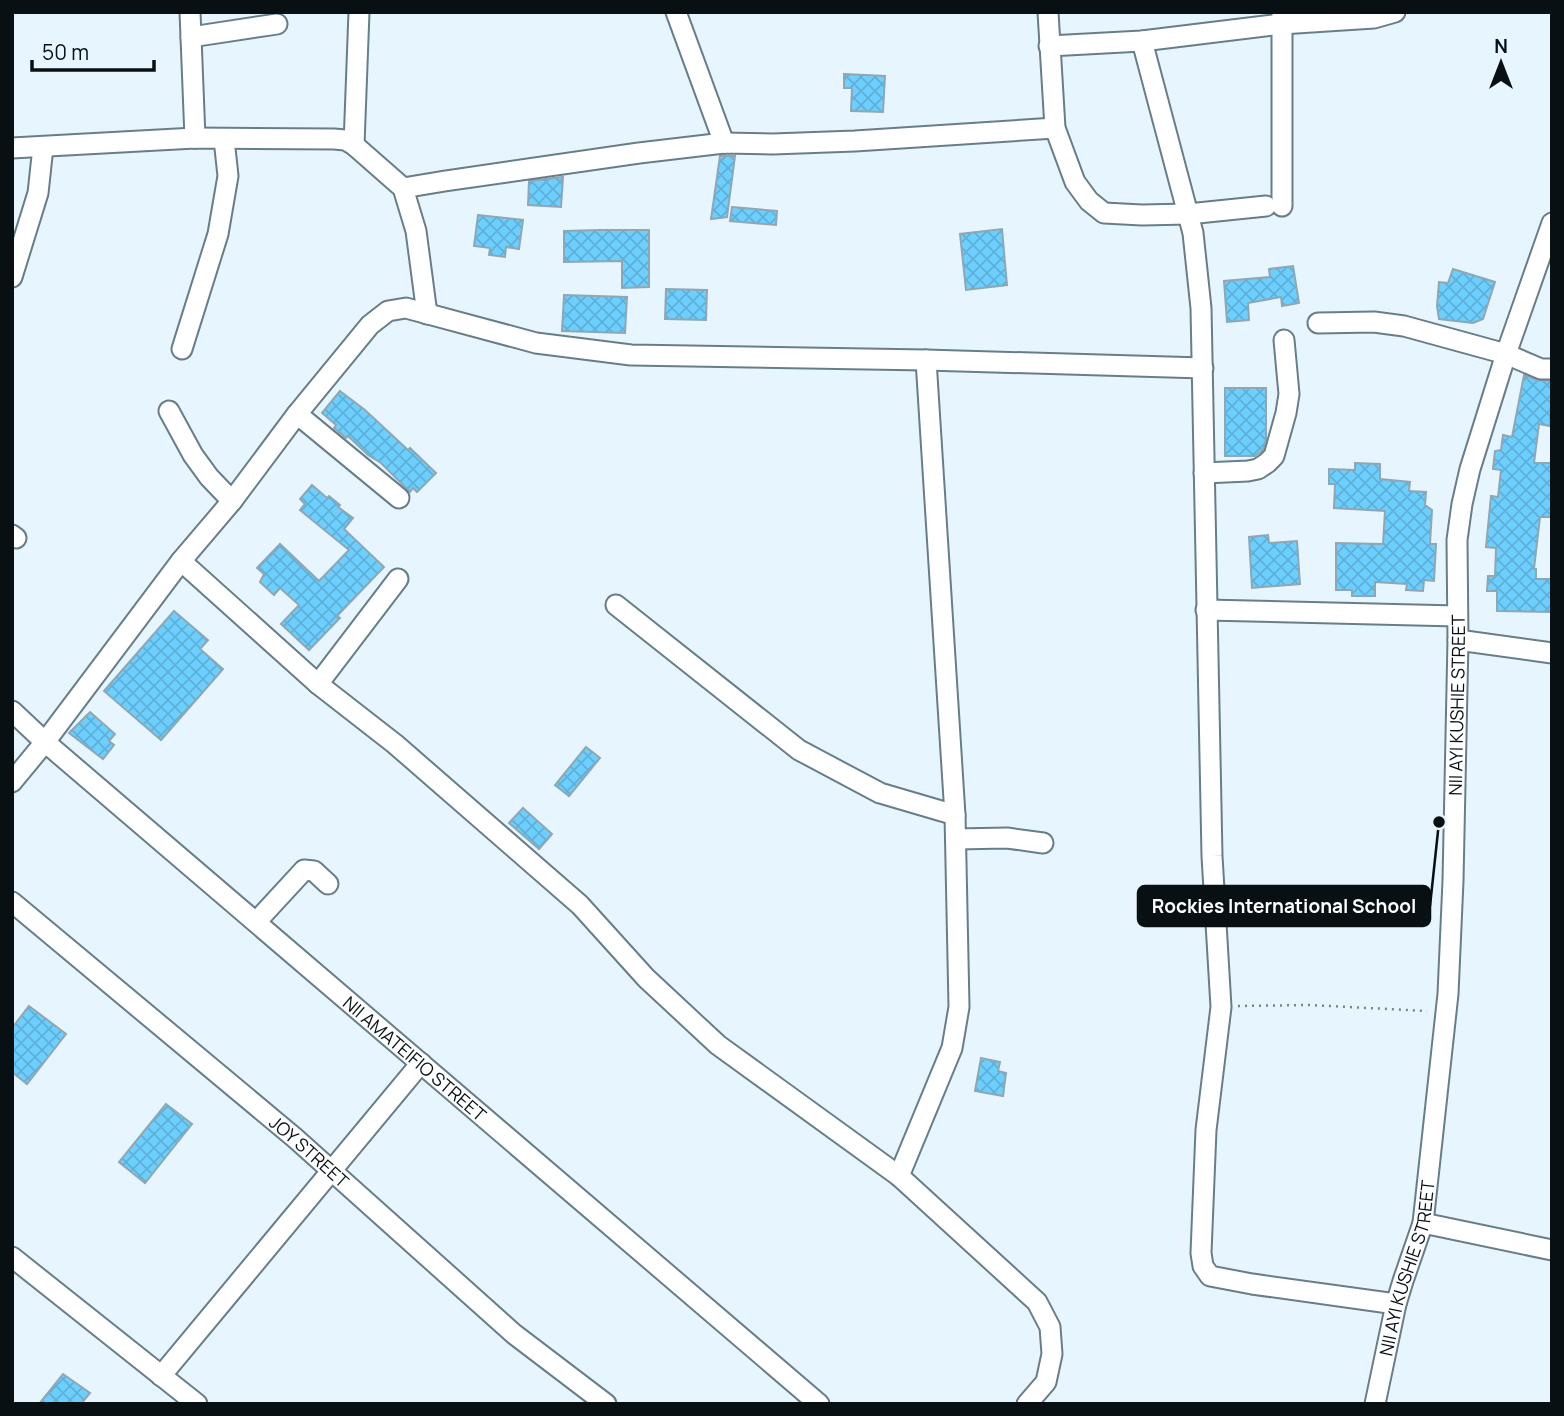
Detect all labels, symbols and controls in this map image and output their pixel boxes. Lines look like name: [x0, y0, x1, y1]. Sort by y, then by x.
scale bar: [32, 28, 154, 72]
north arrow: [1466, 28, 1536, 98]
text: N: [1494, 33, 1508, 59]
text: 50 m: [42, 38, 89, 66]
street label: NII AYI KUSHIE STREET: [1443, 614, 1470, 796]
callout: Rockies International School: [1138, 886, 1430, 926]
text: Rockies International School: [1152, 893, 1416, 919]
street label: NII AMATEIFIO STREET: [338, 990, 492, 1126]
street label: JOY STREET: [265, 1110, 354, 1193]
street label: NII AYI KUSHIE STREET: [1373, 1179, 1440, 1358]

